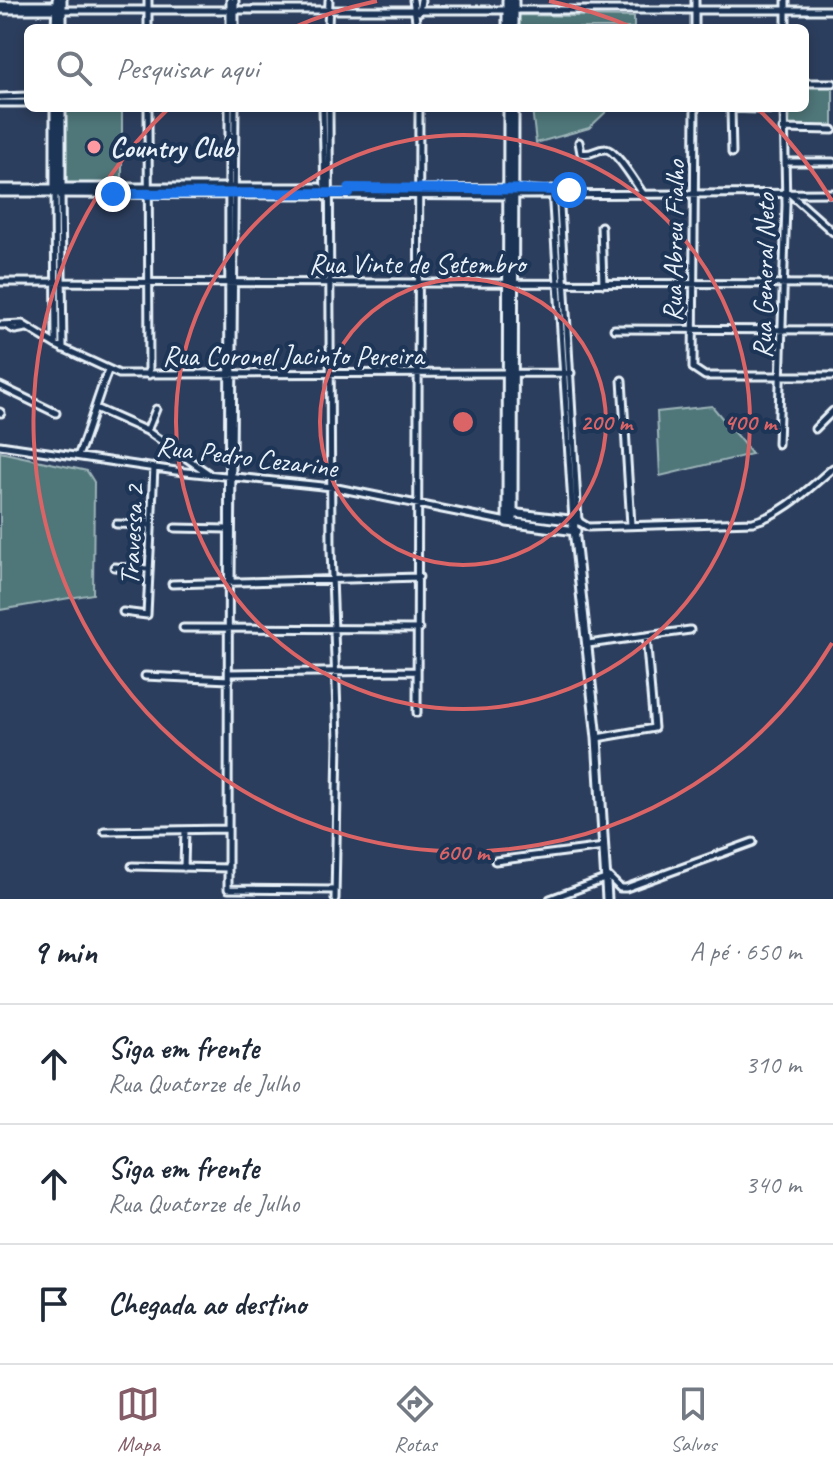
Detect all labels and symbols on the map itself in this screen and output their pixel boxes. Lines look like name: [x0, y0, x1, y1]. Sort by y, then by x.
place label: Country Club: [110, 130, 236, 165]
marker: Country Club: [85, 138, 103, 156]
street label: Rua Abreu Fialho: [655, 158, 692, 322]
route start: [551, 172, 587, 208]
route end: [95, 176, 131, 212]
street label: Rua General Neto: [745, 191, 782, 359]
street label: Rua Vinte de Setembro: [309, 246, 528, 281]
street label: Rua Coronel Jacinto Pereira: [163, 338, 426, 373]
text: 200 m: [580, 407, 634, 437]
text: 400 m: [724, 407, 778, 437]
centre of rings: [449, 408, 477, 436]
street label: Rua Pedro Cezarine: [154, 428, 341, 485]
street label: Travessa 2: [111, 481, 152, 586]
text: 600 m: [437, 837, 492, 867]

